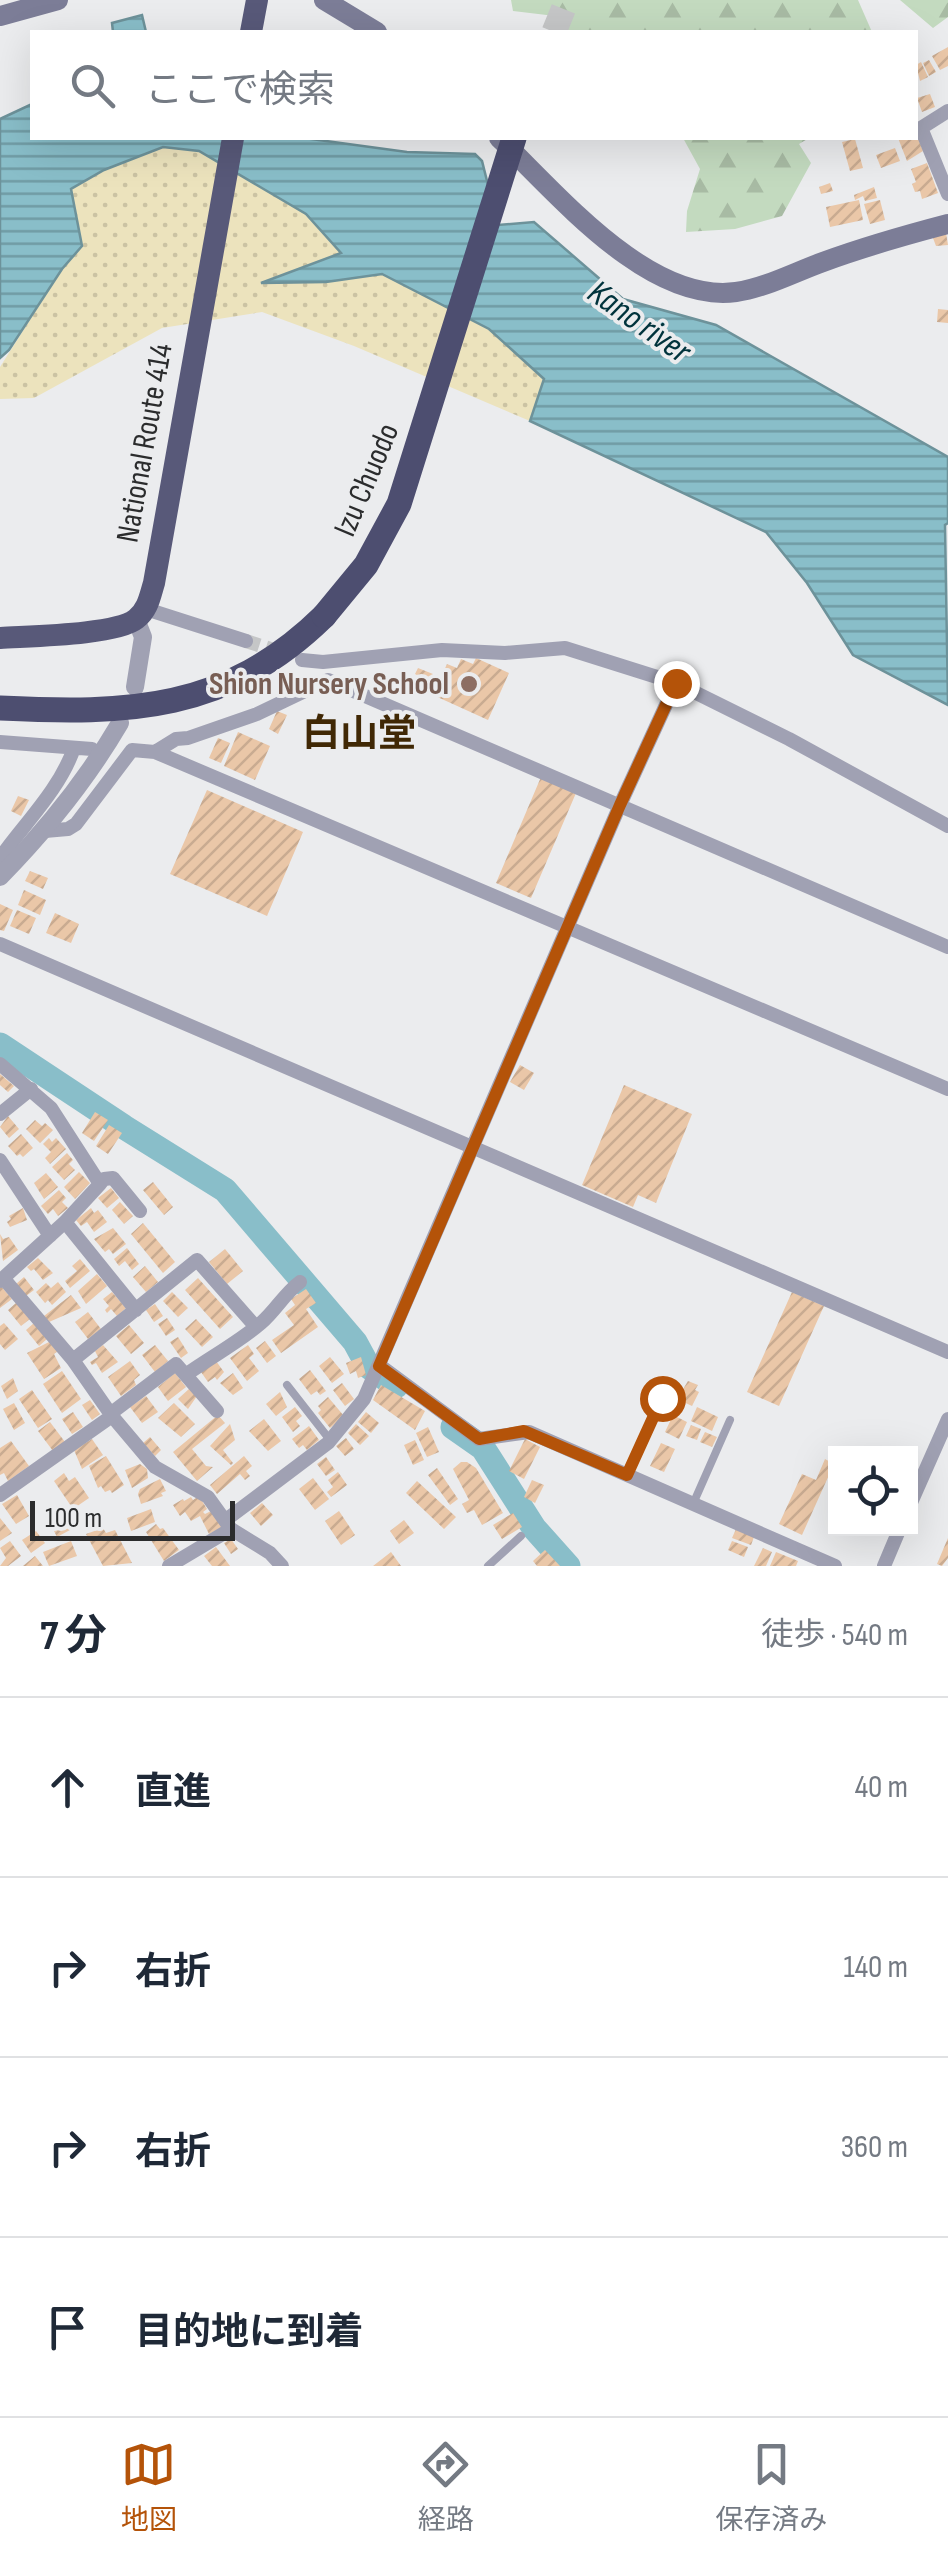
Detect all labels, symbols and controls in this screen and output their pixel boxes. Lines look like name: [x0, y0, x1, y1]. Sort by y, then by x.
search box: [30, 30, 918, 140]
icon: search: [65, 58, 120, 113]
text: ここで検索: [145, 68, 335, 113]
water label: Kano river: [579, 271, 700, 374]
street label: National Route 414: [108, 341, 182, 545]
street label: Izu Chuodo: [326, 418, 408, 542]
route end: [654, 661, 700, 707]
place label: Shion Nursery School: [209, 665, 449, 704]
marker: Shion Nursery School: [458, 673, 480, 695]
district label: 白山堂: [302, 712, 416, 757]
route start: [640, 1376, 686, 1422]
map controls: [828, 1446, 918, 1536]
button: locate: [828, 1446, 918, 1536]
scale bar: [30, 1496, 235, 1540]
text: 100 m: [45, 1502, 102, 1535]
text: 7 分: [40, 1611, 107, 1662]
text: 徒歩 · 540 m: [761, 1616, 908, 1655]
icon: ahead: [40, 1760, 95, 1815]
text: 40 m: [855, 1768, 908, 1807]
text: 直進: [135, 1770, 211, 1815]
icon: right: [40, 1940, 95, 1995]
text: 140 m: [844, 1948, 908, 1987]
text: 右折: [135, 1950, 211, 1995]
icon: right: [40, 2120, 95, 2175]
text: 360 m: [841, 2128, 908, 2167]
text: 右折: [135, 2130, 211, 2175]
icon: arrive: [40, 2300, 95, 2355]
text: 目的地に到着: [135, 2310, 363, 2355]
tab: 地図: [121, 2437, 177, 2537]
tab: 経路: [418, 2437, 474, 2537]
tab: 保存済み: [715, 2437, 827, 2537]

